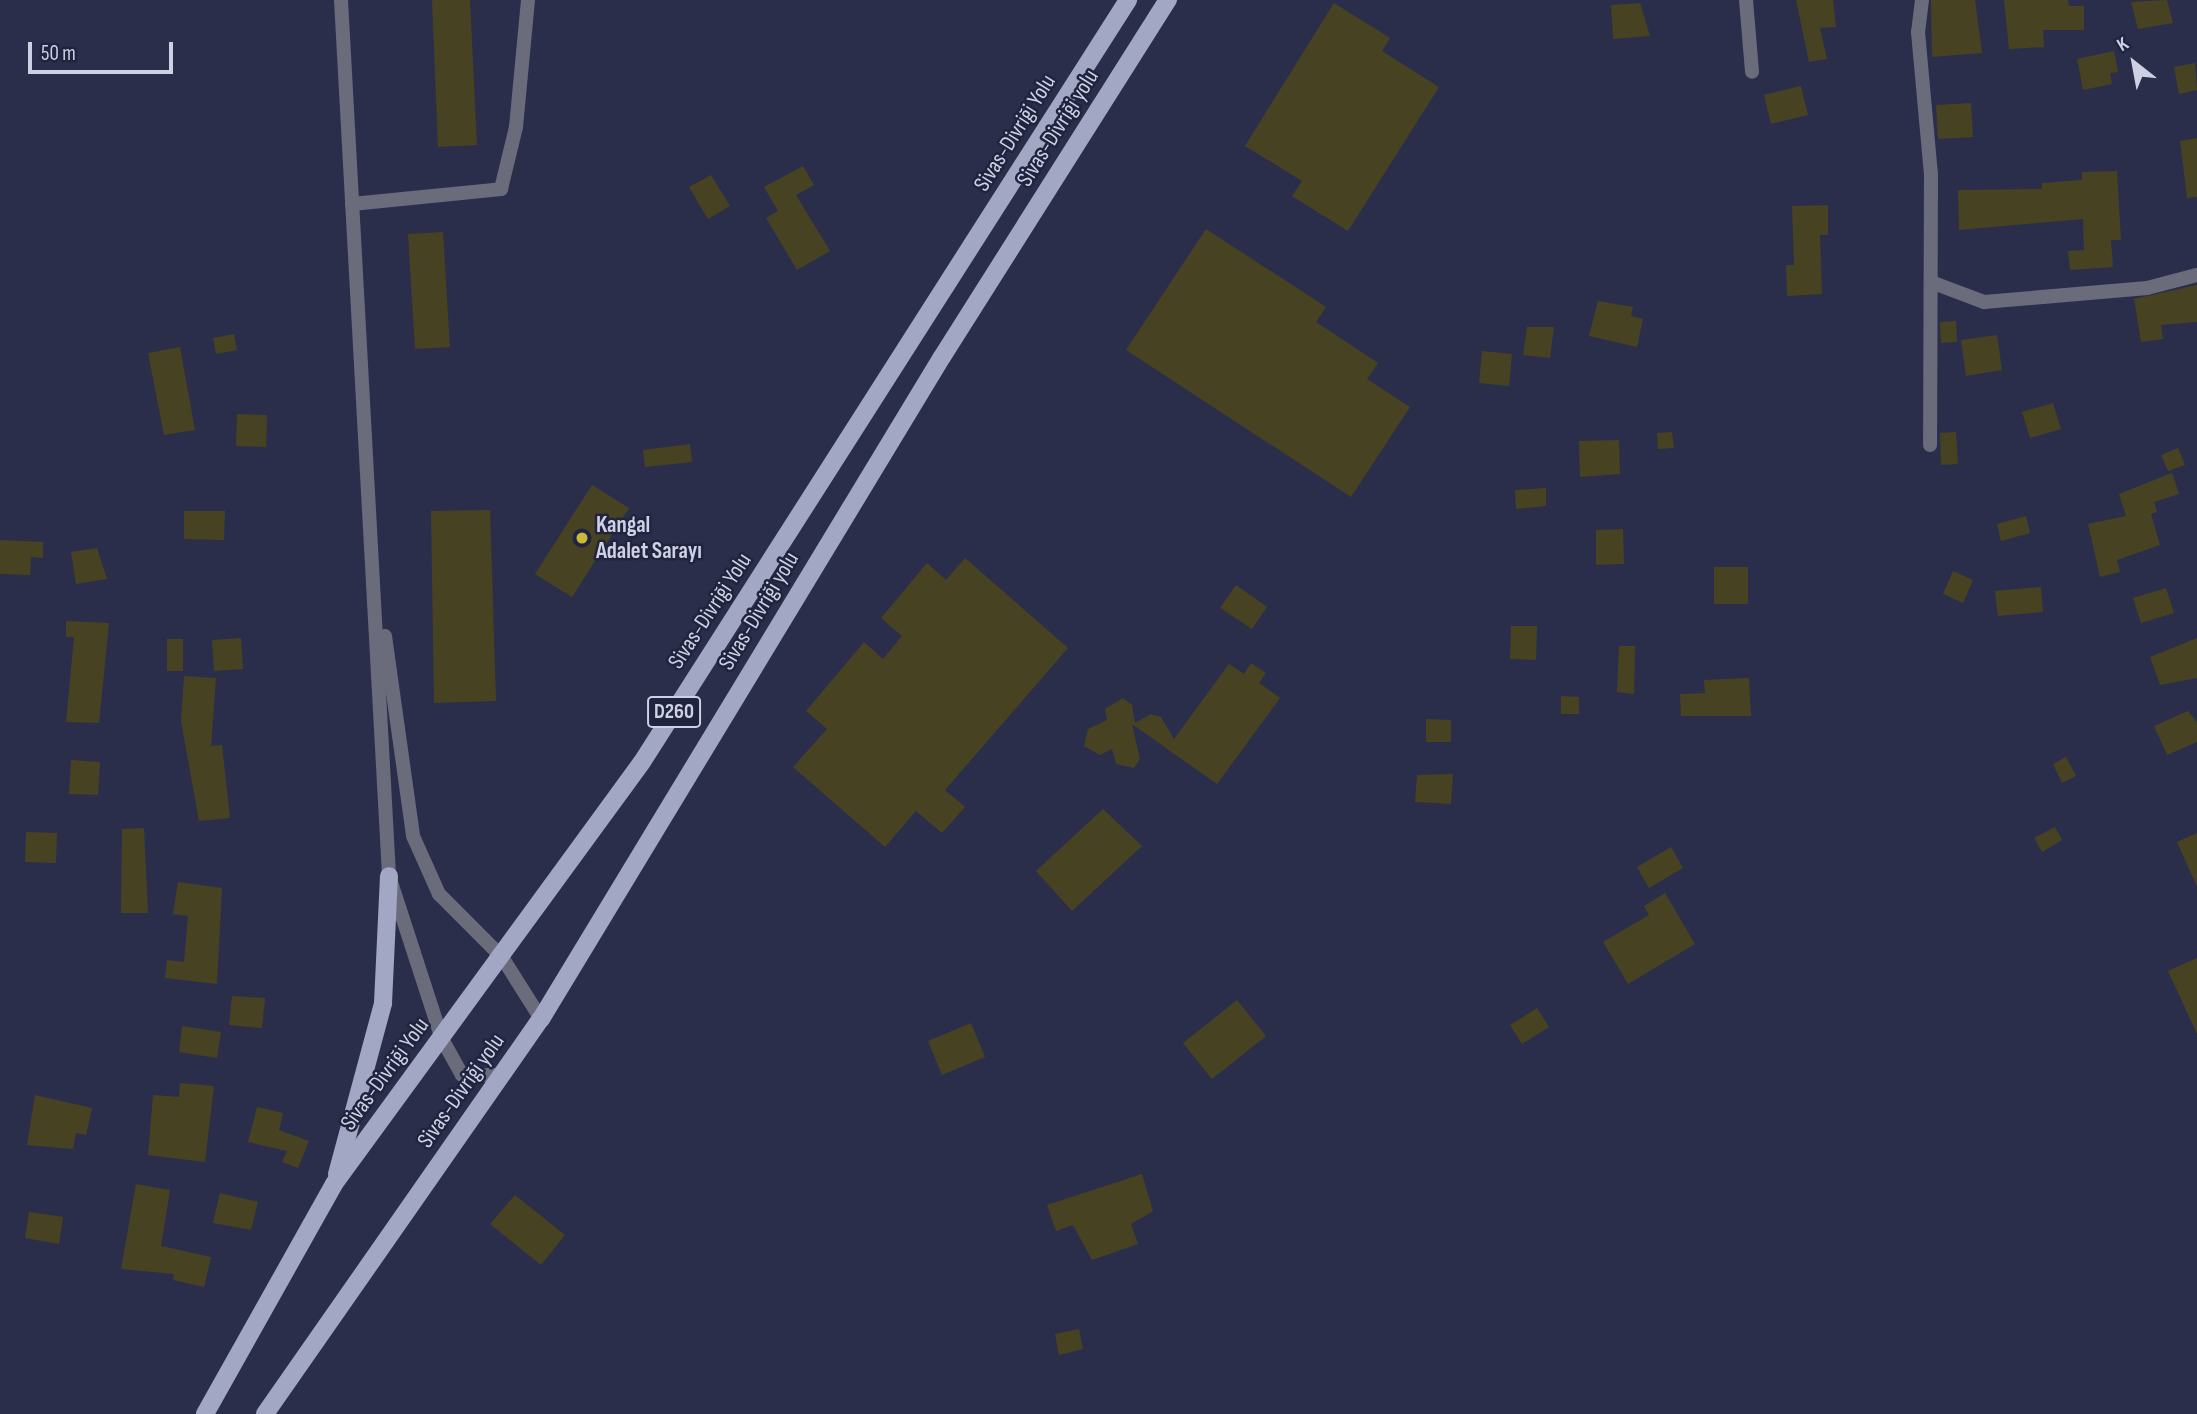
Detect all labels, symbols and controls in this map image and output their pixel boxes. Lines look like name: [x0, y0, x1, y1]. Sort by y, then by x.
scale bar: [32, 28, 177, 72]
north arrow: [2099, 28, 2169, 98]
text: K: [2113, 32, 2133, 57]
text: 50 m: [41, 41, 76, 66]
street label: Sivas-Divriği yolu: [1011, 64, 1105, 192]
street label: Sivas-Divriği Yolu: [968, 69, 1062, 197]
place label: Kangal Adalet Sarayı: [596, 511, 702, 565]
marker: Kangal Adalet Sarayı: [574, 530, 590, 546]
street label: Sivas-Divriği yolu: [713, 547, 805, 675]
street label: Sivas-Divriği Yolu: [662, 548, 758, 674]
road number: D260: [646, 694, 702, 730]
street label: Sivas-Divriği Yolu: [335, 1012, 435, 1136]
street label: Sivas-Divriği yolu: [412, 1029, 510, 1153]

